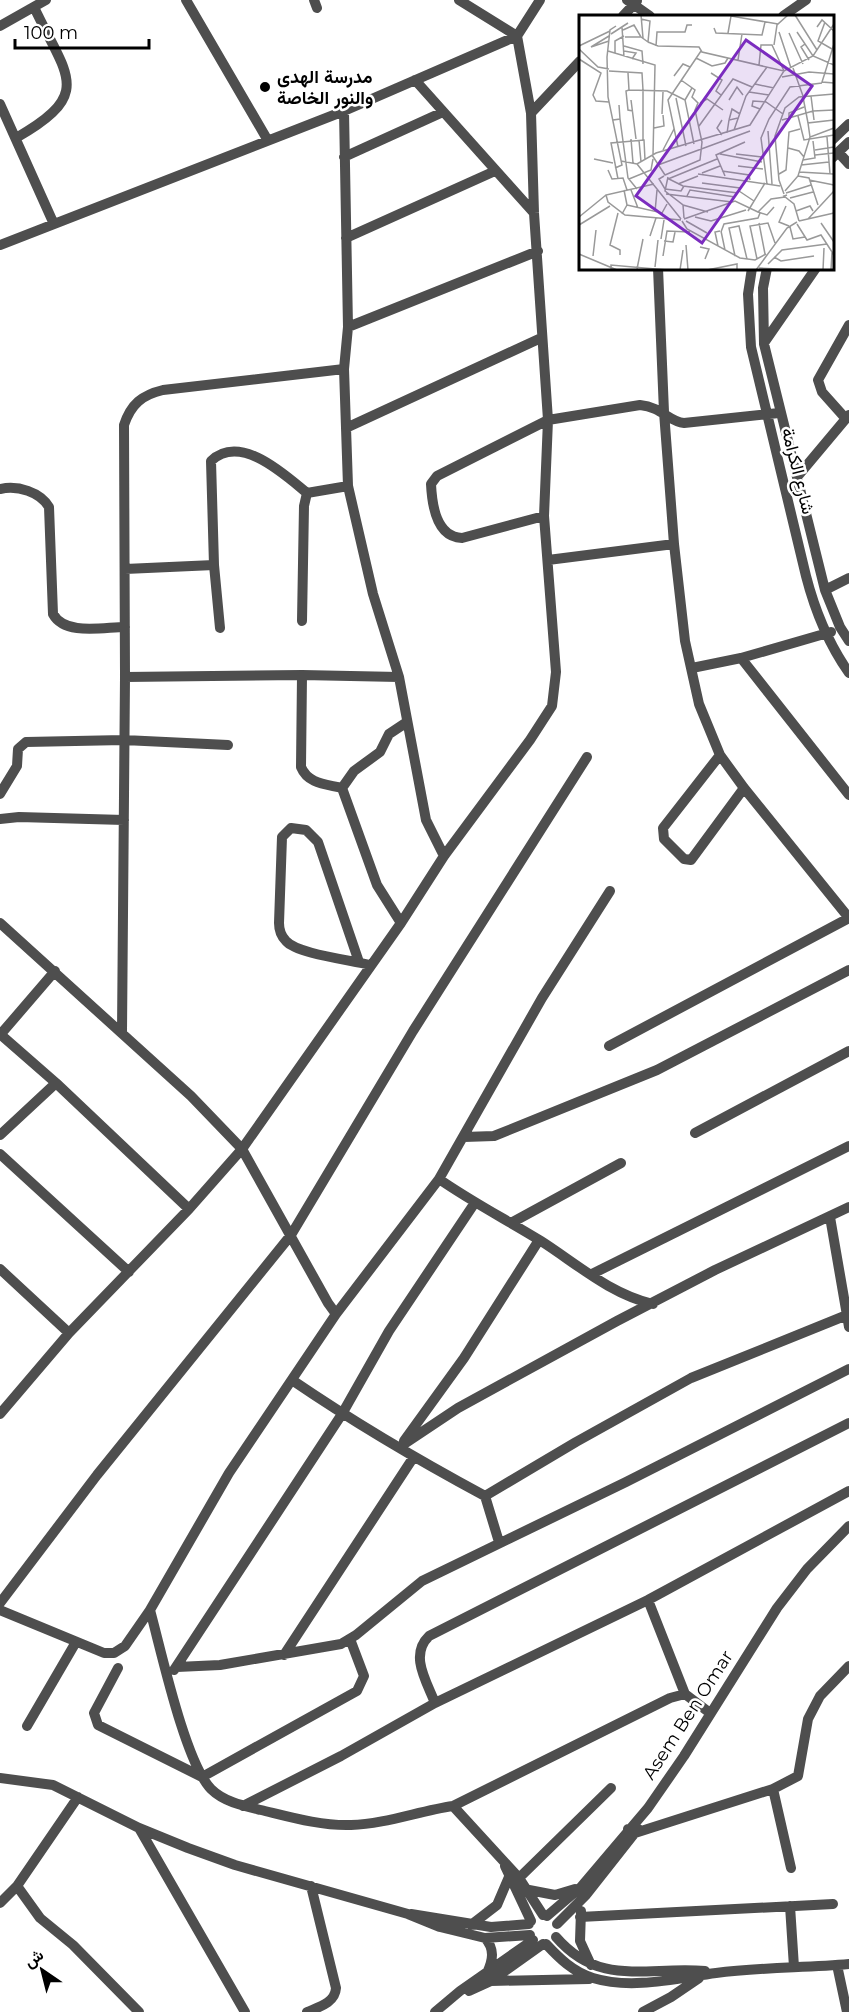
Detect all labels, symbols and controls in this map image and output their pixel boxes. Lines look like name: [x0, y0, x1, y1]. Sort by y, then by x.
scale bar: [15, 12, 148, 50]
inset map: [579, 15, 834, 270]
text: 100 m: [24, 22, 78, 44]
place label: مدرسة الهدى والنور الخاصة: [277, 66, 373, 109]
marker: مدرسة الهدى والنور الخاصة: [258, 80, 272, 94]
street label: شارع الكرامة: [776, 425, 819, 517]
street label: Asem Ben Omar: [638, 1646, 738, 1784]
north arrow: [12, 1940, 72, 2000]
text: ش: [20, 1945, 47, 1971]

